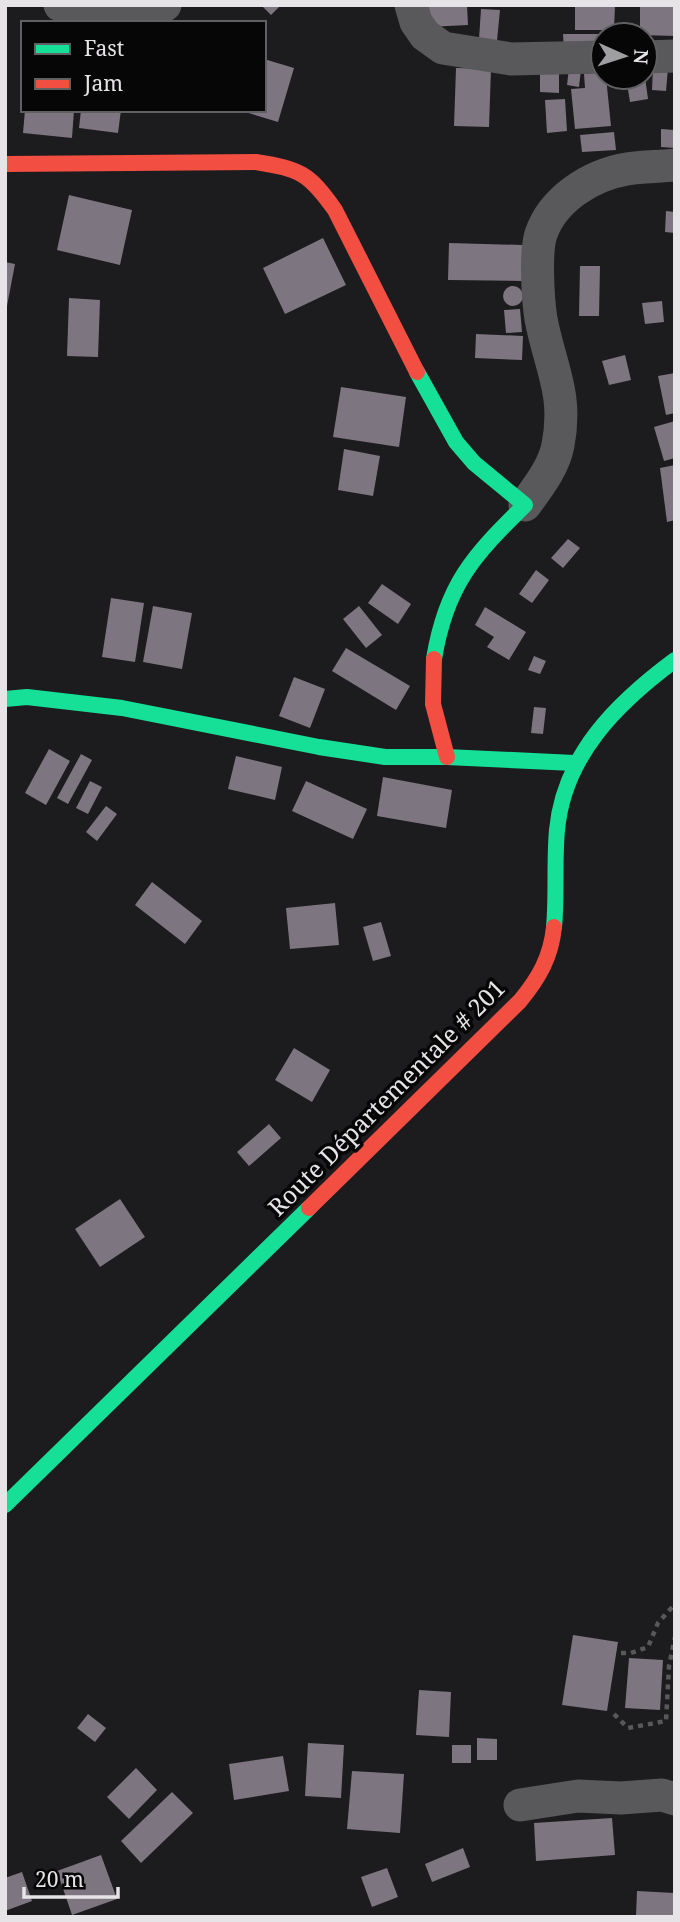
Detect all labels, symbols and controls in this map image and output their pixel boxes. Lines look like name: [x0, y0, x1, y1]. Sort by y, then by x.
legend: [21, 21, 266, 112]
north arrow: [589, 21, 659, 91]
text: Fast: [84, 34, 124, 62]
text: N: [628, 49, 654, 65]
text: Jam: [83, 69, 123, 97]
street label: Route Départementale # 201: [260, 971, 512, 1223]
scale bar: [24, 1856, 119, 1900]
text: 20 m: [35, 1865, 84, 1893]

